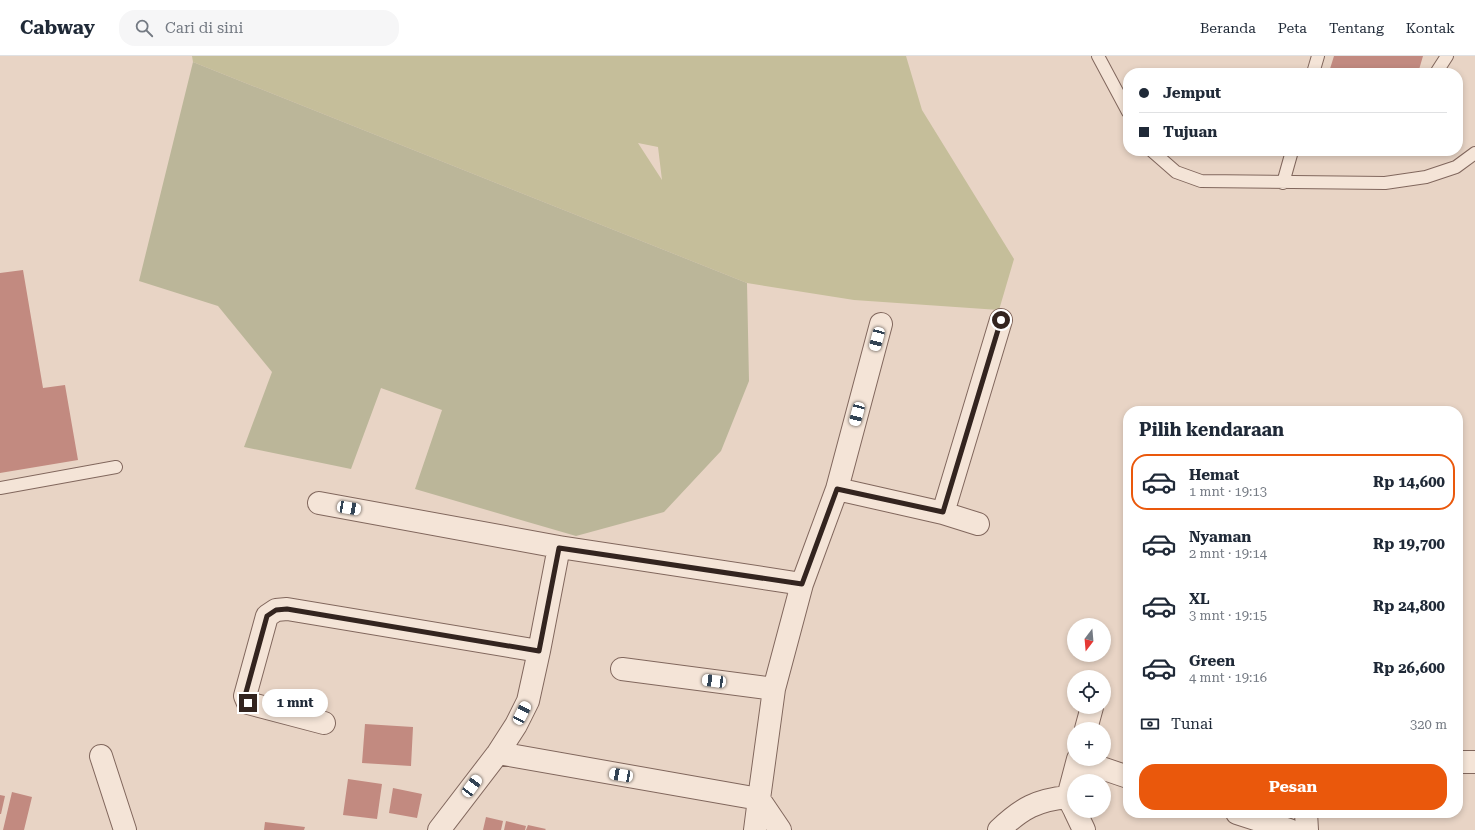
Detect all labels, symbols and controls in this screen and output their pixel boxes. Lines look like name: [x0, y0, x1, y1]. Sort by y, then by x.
search box: [119, 10, 399, 46]
text: Cabway: [20, 16, 95, 39]
icon: search: [133, 17, 155, 39]
text: Cari di sini: [165, 19, 243, 37]
text: Beranda: [1200, 20, 1256, 36]
text: Peta: [1278, 20, 1307, 36]
text: Tentang: [1329, 20, 1384, 36]
text: Kontak: [1406, 20, 1455, 36]
text: Jemput: [1163, 84, 1221, 102]
text: Tujuan: [1163, 123, 1217, 141]
route start: [992, 311, 1010, 329]
car: [868, 326, 886, 352]
car: [848, 401, 866, 427]
text: Pilih kendaraan: [1139, 419, 1284, 440]
icon: car: [1141, 464, 1177, 500]
text: Hemat: [1189, 466, 1239, 484]
text: Rp 14,600: [1373, 473, 1445, 491]
text: 1 mnt · 19:13: [1189, 484, 1267, 499]
car: [336, 500, 362, 516]
icon: car: [1141, 526, 1177, 562]
text: Nyaman: [1189, 528, 1251, 546]
text: Rp 19,700: [1373, 535, 1445, 553]
text: 2 mnt · 19:14: [1189, 546, 1267, 561]
icon: car: [1141, 588, 1177, 624]
text: XL: [1189, 590, 1210, 608]
text: Rp 24,800: [1373, 597, 1445, 615]
text: 3 mnt · 19:15: [1189, 608, 1267, 623]
north arrow: [1067, 618, 1111, 662]
map controls: [1067, 618, 1111, 818]
icon: car: [1141, 650, 1177, 686]
text: Green: [1189, 652, 1235, 670]
text: Rp 26,600: [1373, 659, 1445, 677]
button: locate: [1067, 670, 1111, 714]
text: 4 mnt · 19:16: [1189, 670, 1267, 685]
car: [701, 674, 727, 688]
callout: 1 mnt: [262, 689, 328, 717]
route end: [239, 694, 257, 712]
text: 1 mnt: [276, 695, 314, 710]
car: [511, 700, 533, 726]
icon: cash: [1139, 713, 1161, 735]
text: Tunai: [1171, 715, 1213, 733]
text: 320 m: [1410, 717, 1447, 732]
button: +: [1067, 722, 1111, 766]
button: Pesan: [1139, 764, 1447, 810]
car: [608, 767, 634, 783]
car: [460, 773, 484, 799]
button: −: [1067, 774, 1111, 818]

